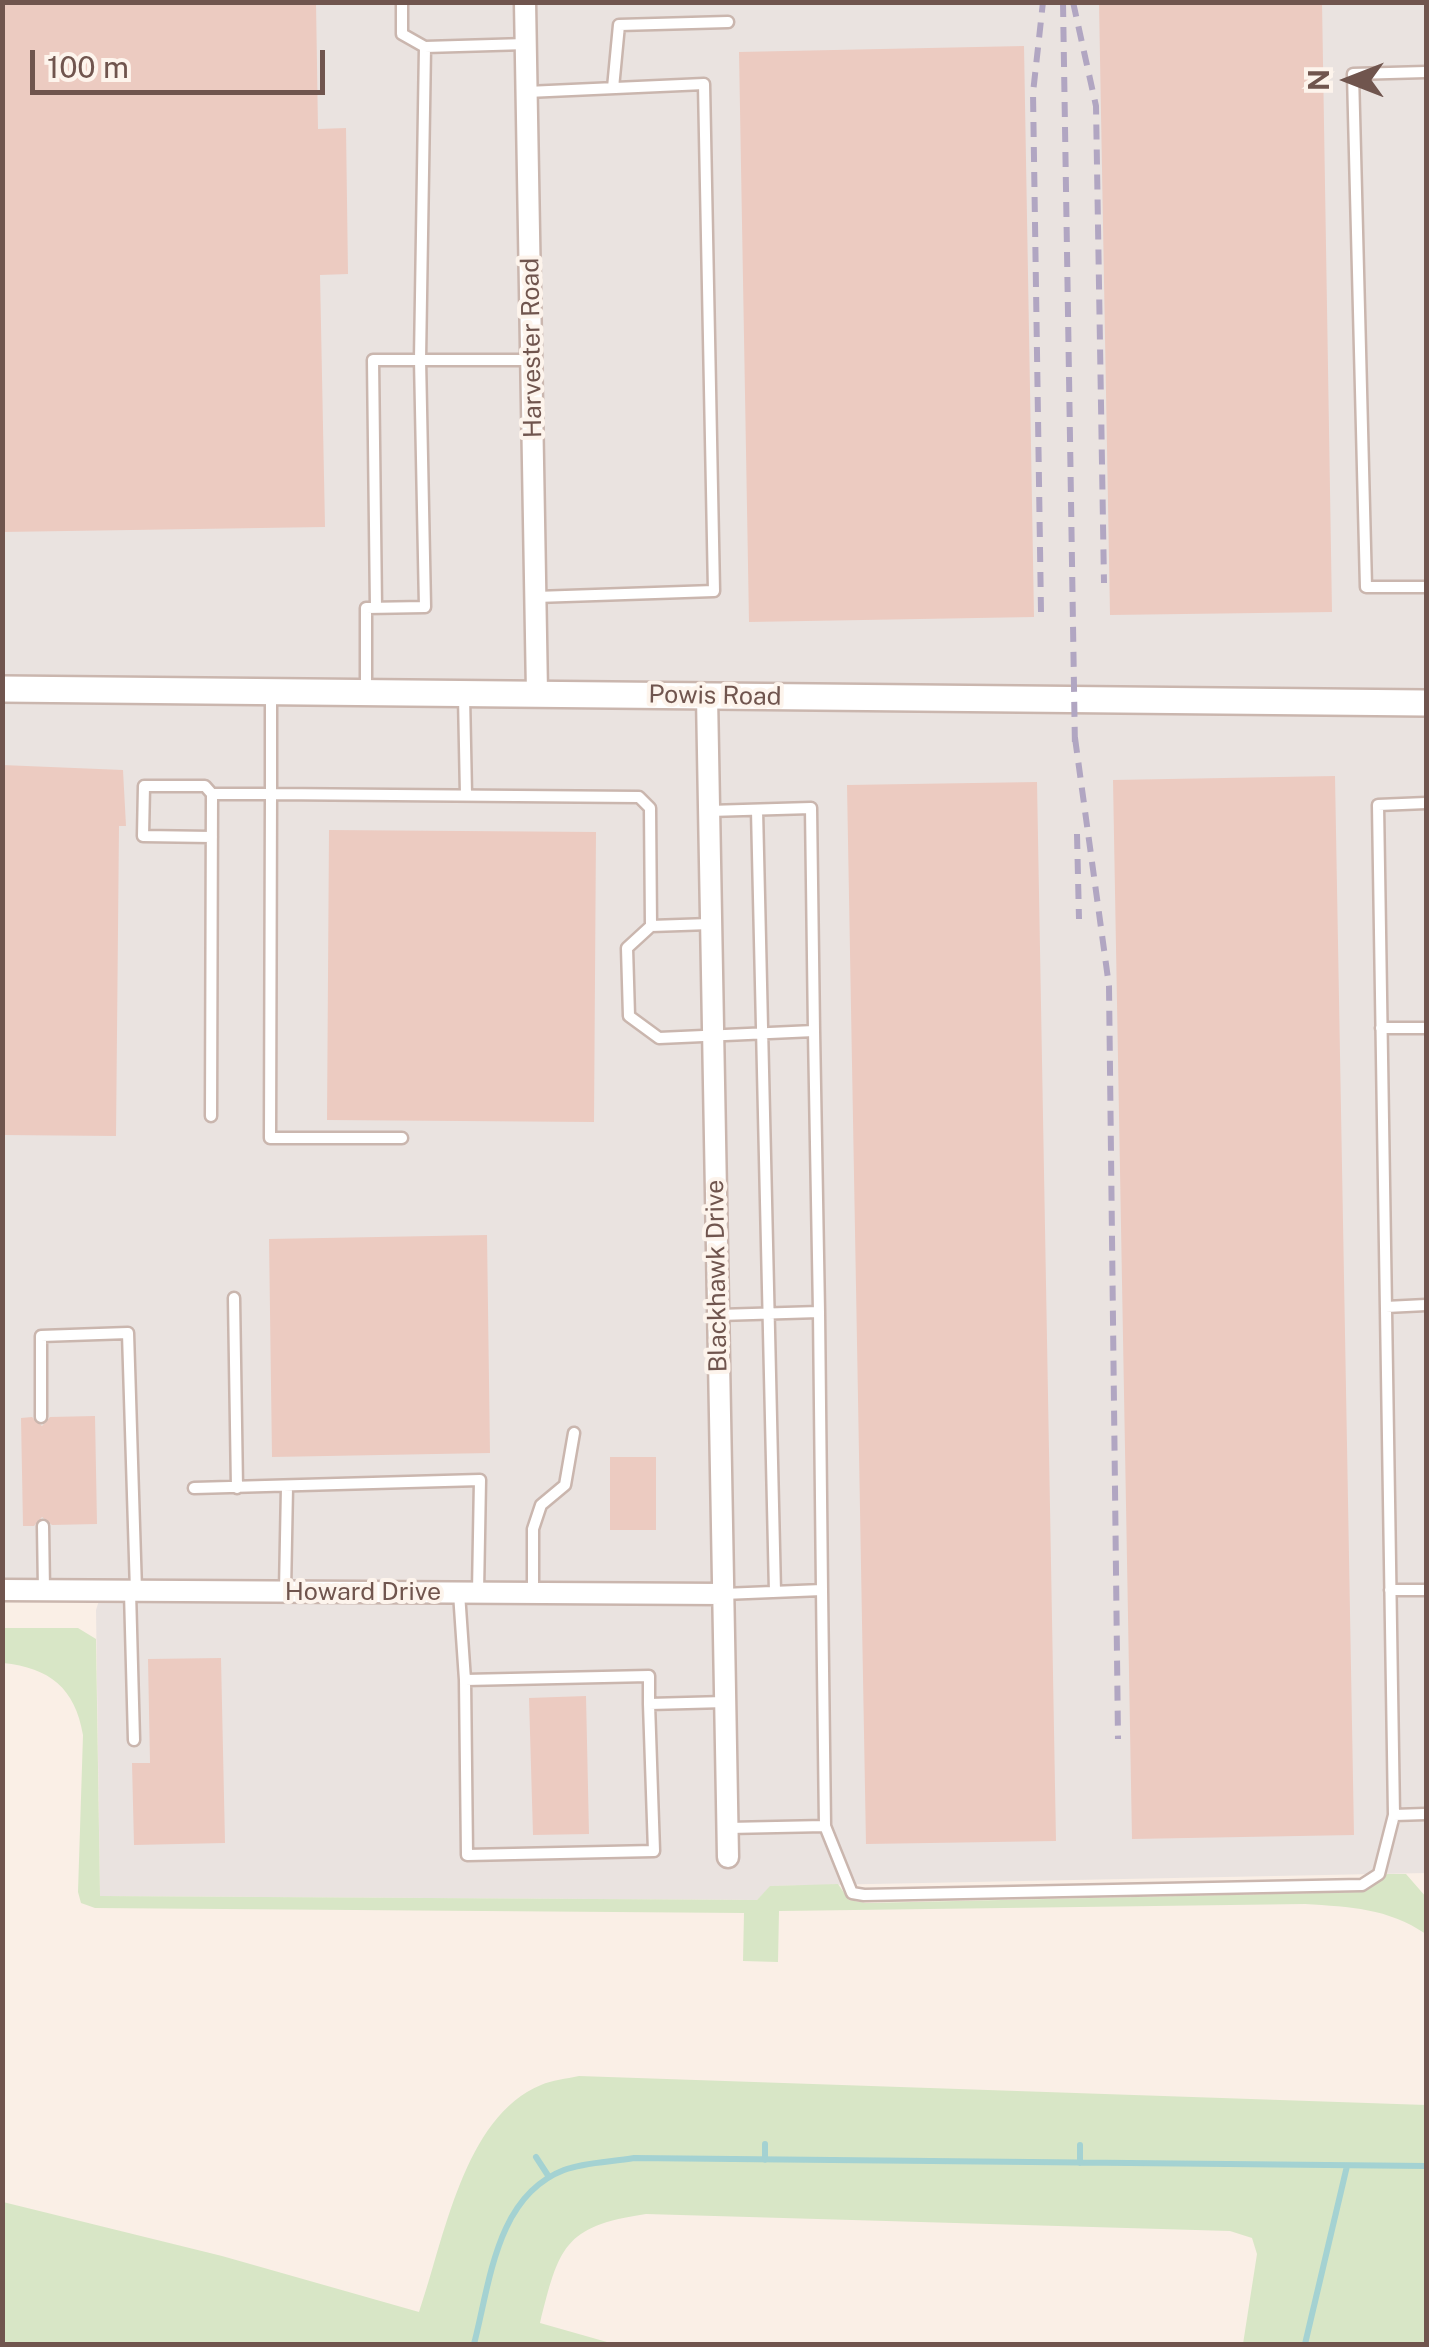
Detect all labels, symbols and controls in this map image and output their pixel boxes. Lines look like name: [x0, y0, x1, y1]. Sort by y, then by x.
scale bar: [35, 30, 330, 92]
north arrow: [1299, 30, 1399, 130]
text: 100 m: [47, 49, 129, 85]
text: N: [1302, 69, 1335, 91]
street label: Harvester Road: [515, 258, 549, 438]
street label: Powis Road: [648, 680, 782, 712]
street label: Blackhawk Drive: [700, 1179, 734, 1373]
street label: Howard Drive: [285, 1577, 441, 1607]

